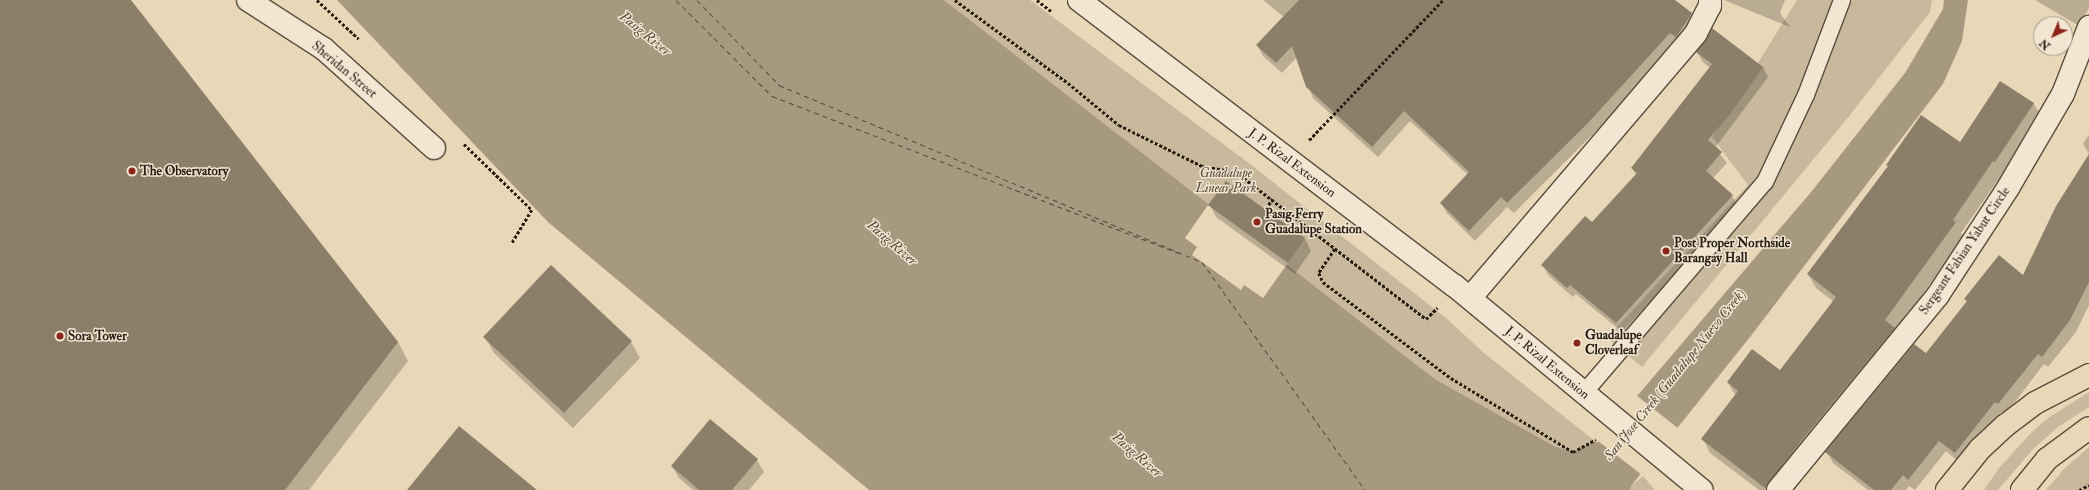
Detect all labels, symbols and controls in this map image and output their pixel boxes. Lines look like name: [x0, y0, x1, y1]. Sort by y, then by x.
water label: Pasig River: [616, 8, 674, 60]
north arrow: [2033, 16, 2073, 56]
text: N: [2037, 36, 2053, 52]
street label: Sheridan Street: [308, 38, 380, 102]
street label: J. P. Rizal Extension: [1245, 125, 1339, 201]
place label: The Observatory: [140, 163, 228, 179]
marker: The Observatory: [127, 166, 137, 176]
park label: Guadalupe Linear Park: [1196, 166, 1256, 197]
street label: Sergeant Fabian Yabut Circle: [1916, 184, 2014, 318]
place label: Pasig Ferry Guadalupe Station: [1265, 207, 1362, 238]
water label: Pasig River: [863, 217, 921, 269]
marker: Pasig Ferry Guadalupe Station: [1252, 217, 1262, 227]
place label: Post Proper Northside Barangay Hall: [1674, 236, 1790, 267]
marker: Post Proper Northside Barangay Hall: [1661, 246, 1671, 256]
water label: San Jose Creek (Guadalupe Nuevo Creek): [1601, 286, 1749, 464]
street label: J. P. Rizal Extension: [1502, 323, 1592, 403]
place label: Sora Tower: [68, 328, 127, 344]
place label: Guadalupe Cloverleaf: [1585, 328, 1642, 359]
marker: Sora Tower: [55, 331, 65, 341]
marker: Guadalupe Cloverleaf: [1572, 338, 1582, 348]
water label: Pasig River: [1108, 429, 1166, 481]

